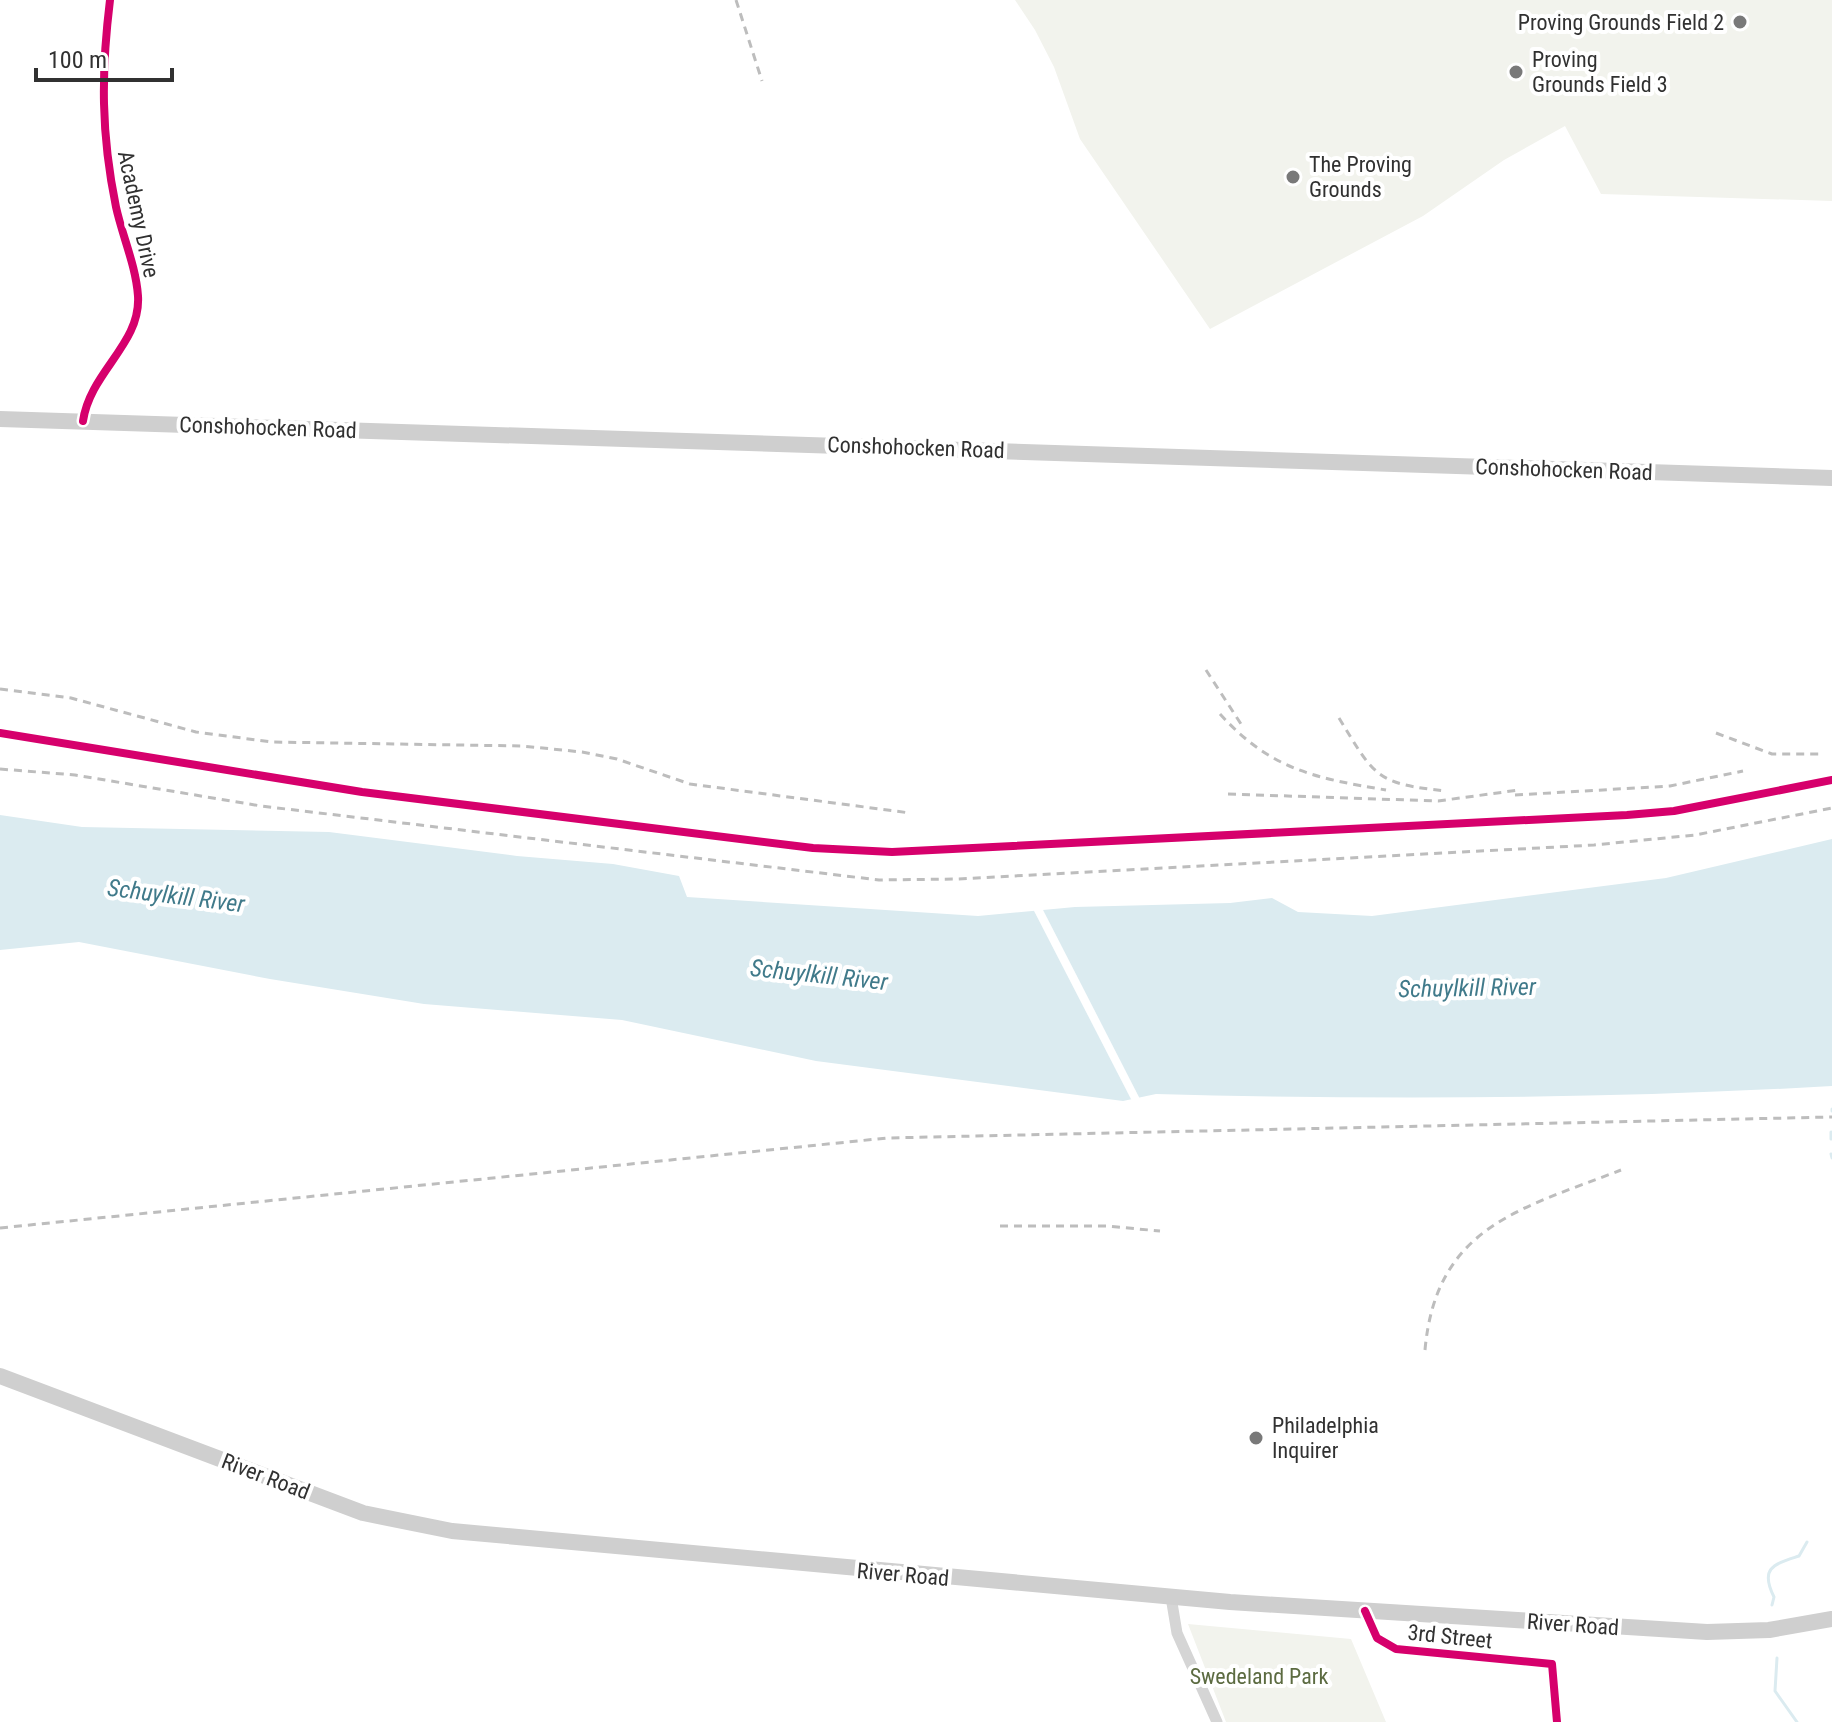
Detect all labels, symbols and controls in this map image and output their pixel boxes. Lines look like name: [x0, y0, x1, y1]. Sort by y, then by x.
place label: Proving Grounds Field 2: [1518, 10, 1724, 35]
marker: Proving Grounds Field 2: [1731, 13, 1749, 31]
scale bar: [36, 32, 172, 82]
text: 100 m: [48, 46, 107, 74]
place label: Proving Grounds Field 3: [1532, 47, 1668, 97]
marker: Proving Grounds Field 3: [1507, 63, 1525, 81]
street label: Academy Drive: [113, 148, 164, 280]
place label: The Proving Grounds: [1309, 152, 1412, 202]
marker: The Proving Grounds: [1284, 168, 1302, 186]
street label: Conshohocken Road: [179, 412, 357, 443]
street label: Conshohocken Road: [827, 432, 1005, 463]
street label: Conshohocken Road: [1475, 454, 1653, 485]
water label: Schuylkill River: [106, 874, 247, 918]
water label: Schuylkill River: [749, 954, 890, 996]
water label: Schuylkill River: [1398, 973, 1537, 1003]
place label: Philadelphia Inquirer: [1272, 1413, 1379, 1463]
marker: Philadelphia Inquirer: [1247, 1429, 1265, 1447]
street label: River Road: [218, 1448, 313, 1505]
street label: River Road: [856, 1558, 950, 1591]
street label: River Road: [1526, 1609, 1620, 1640]
street label: 3rd Street: [1406, 1620, 1493, 1653]
park label: Swedeland Park: [1190, 1664, 1328, 1689]

